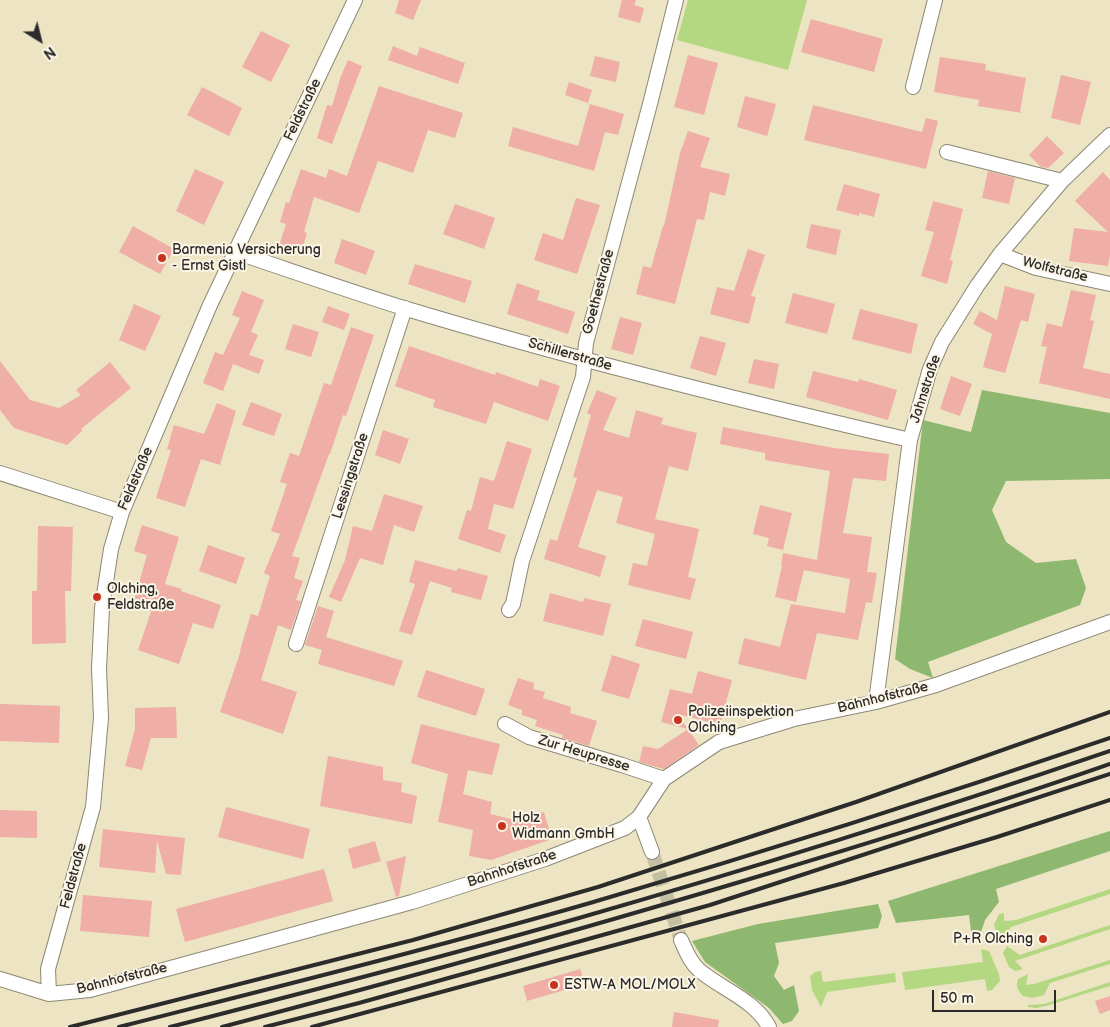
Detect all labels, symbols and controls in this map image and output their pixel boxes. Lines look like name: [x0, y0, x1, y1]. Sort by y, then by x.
north arrow: [15, 15, 65, 65]
text: N: [40, 43, 58, 63]
street label: Feldstraße: [281, 76, 325, 144]
place label: Barmenia Versicherung - Ernst Gistl: [172, 242, 321, 274]
street label: Goethestraße: [580, 248, 618, 336]
marker: Barmenia Versicherung - Ernst Gistl: [156, 252, 168, 264]
street label: Wolfstraße: [1020, 254, 1090, 286]
street label: Schillerstraße: [526, 335, 614, 375]
street label: Jahnstraße: [907, 353, 945, 425]
street label: Lessingstraße: [329, 431, 373, 521]
street label: Feldstraße: [115, 445, 157, 513]
place label: Olching, Feldstraße: [107, 581, 174, 614]
marker: Olching, Feldstraße: [91, 591, 103, 603]
street label: Bahnhofstraße: [836, 679, 930, 717]
place label: Polizeiinspektion Olching: [688, 704, 794, 736]
marker: Polizeiinspektion Olching: [672, 714, 684, 726]
street label: Zur Heupresse: [536, 732, 632, 776]
place label: Holz Widmann GmbH: [512, 810, 615, 842]
marker: Holz Widmann GmbH: [496, 820, 508, 832]
street label: Feldstraße: [57, 841, 91, 911]
street label: Bahnhofstraße: [465, 847, 559, 891]
place label: P+R Olching: [953, 931, 1033, 947]
marker: P+R Olching: [1037, 933, 1049, 945]
street label: Bahnhofstraße: [75, 960, 169, 998]
place label: ESTW-A MOL/MOLX: [564, 977, 695, 993]
marker: ESTW-A MOL/MOLX: [548, 979, 560, 991]
scale bar: [935, 980, 1059, 1012]
text: 50 m: [940, 989, 974, 1008]

